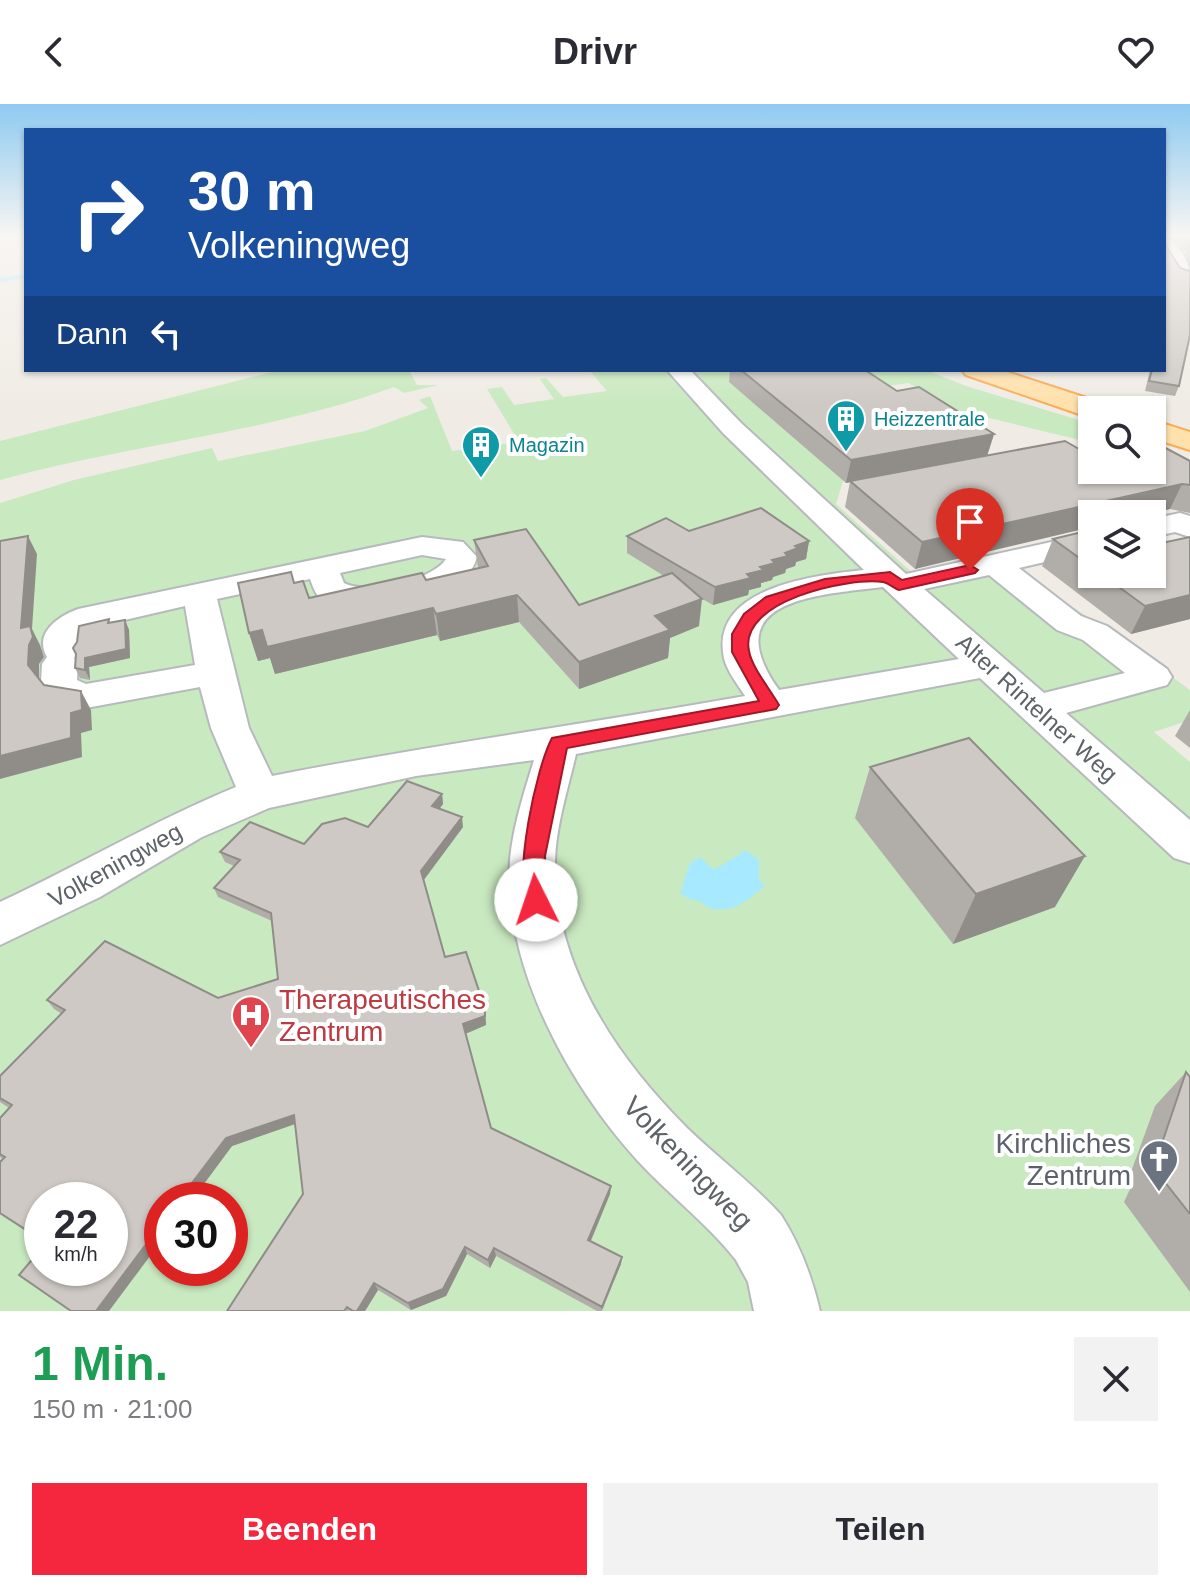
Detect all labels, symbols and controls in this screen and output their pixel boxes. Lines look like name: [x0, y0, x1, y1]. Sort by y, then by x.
icon: back: [32, 30, 76, 74]
icon: heart: [1114, 30, 1158, 74]
text: Drivr: [553, 31, 637, 72]
text: 30 m: [188, 159, 316, 222]
icon: right: [56, 160, 160, 264]
text: Volkeningweg: [188, 225, 410, 266]
icon: left: [144, 312, 188, 356]
text: Dann: [56, 317, 128, 350]
map controls: [1078, 396, 1166, 588]
button: search: [1078, 396, 1166, 484]
building icon: Heizzentrale: [825, 398, 867, 453]
place label: Heizzentrale: [874, 408, 985, 430]
building icon: Magazin: [460, 424, 502, 479]
place label: Magazin: [509, 434, 585, 456]
pin: [936, 488, 1004, 570]
icon: arrive: [948, 500, 992, 544]
button: layers: [1078, 500, 1166, 588]
street label: Alter Rintelner Weg: [951, 628, 1123, 788]
street label: Volkeningweg: [44, 817, 186, 913]
position arrow: [494, 858, 578, 942]
place label: Therapeutisches Zentrum: [279, 984, 486, 1047]
hospital icon: Therapeutisches Zentrum: [230, 994, 272, 1049]
street label: Volkeningweg: [617, 1090, 759, 1236]
place label: Kirchliches Zentrum: [996, 1128, 1131, 1191]
church icon: Kirchliches Zentrum: [1138, 1138, 1180, 1193]
speed limit sign: 30: [144, 1182, 248, 1286]
text: 22: [54, 1202, 98, 1246]
text: km/h: [54, 1243, 98, 1265]
text: 1 Min.: [32, 1337, 168, 1390]
button: close: [1074, 1337, 1158, 1421]
text: 150 m · 21:00: [32, 1394, 192, 1424]
button: Beenden: [32, 1483, 587, 1575]
button: Teilen: [603, 1483, 1158, 1575]

